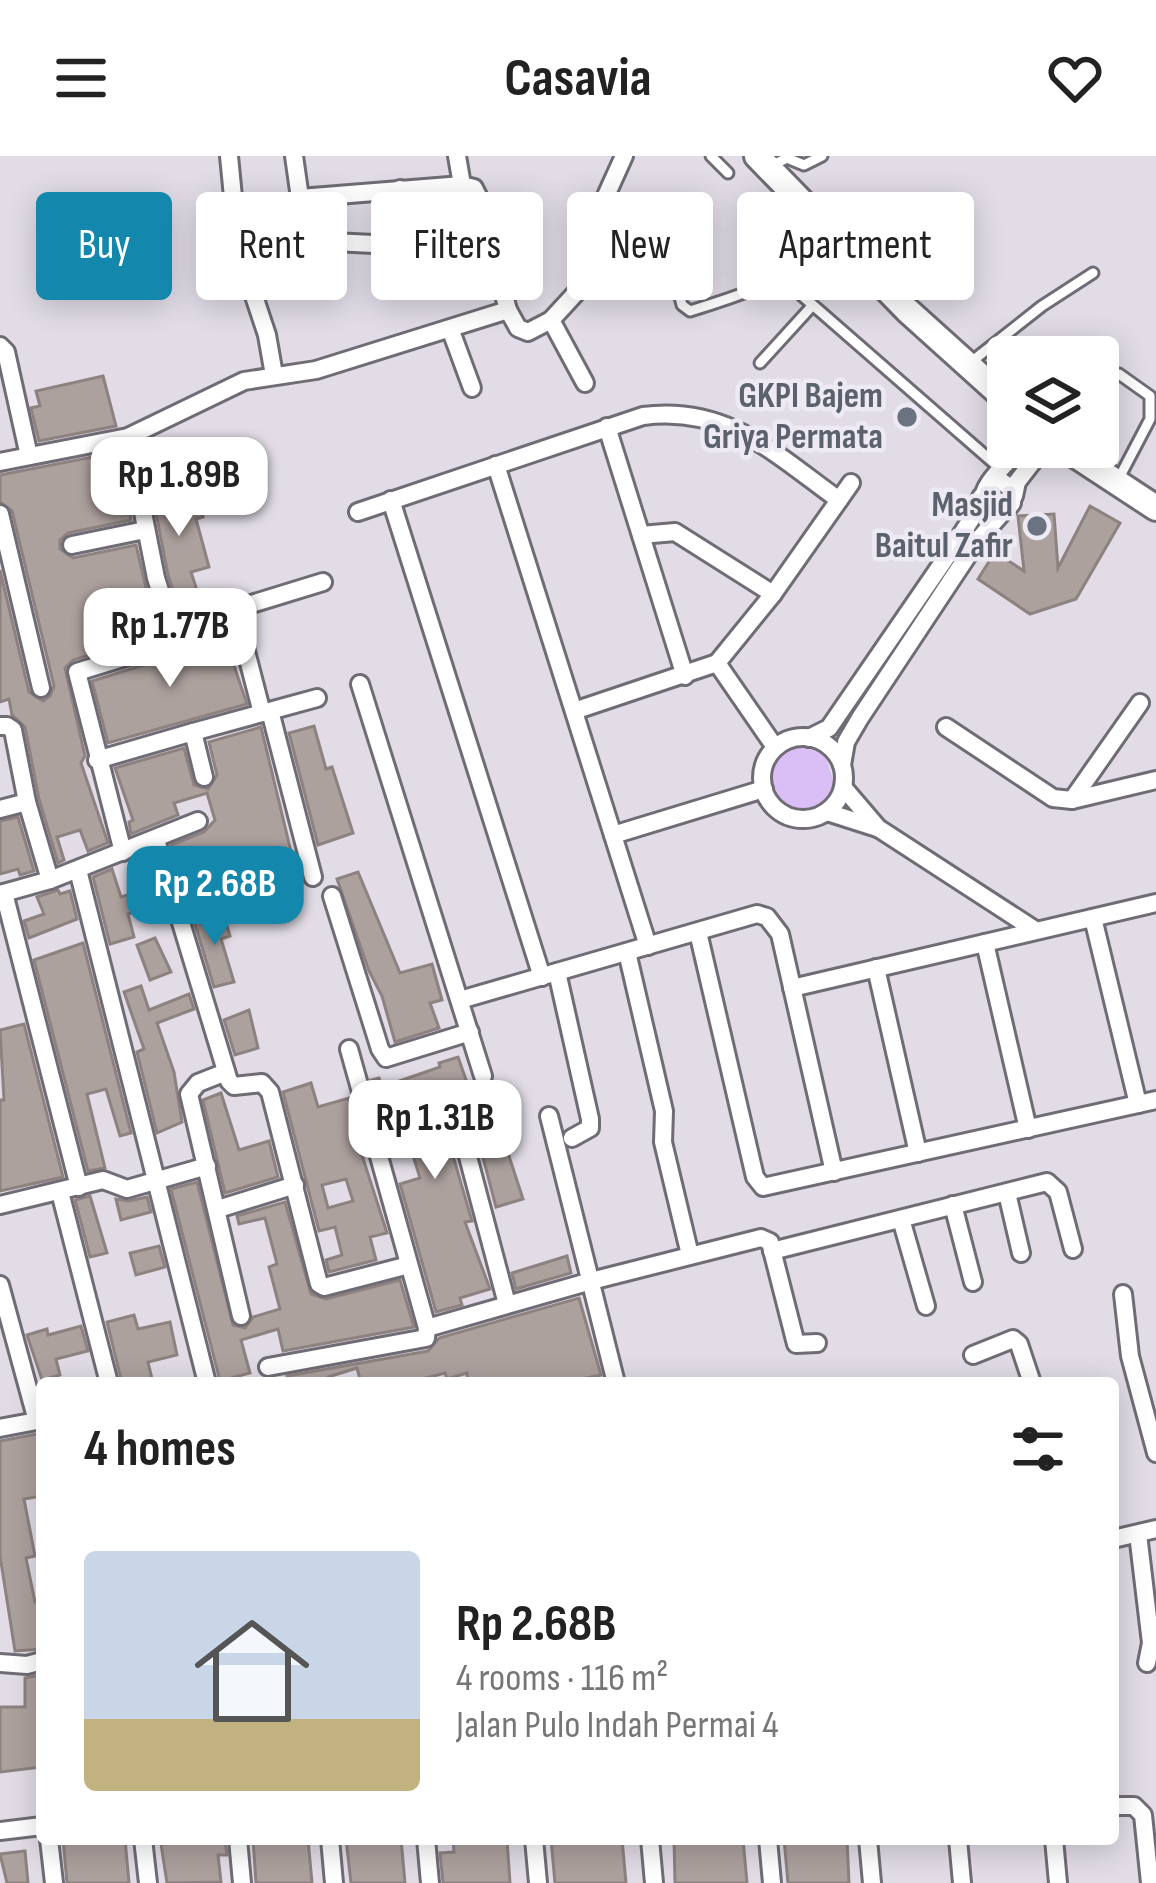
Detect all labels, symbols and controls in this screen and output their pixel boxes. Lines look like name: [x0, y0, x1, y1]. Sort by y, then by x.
icon: menu: [48, 45, 114, 111]
icon: heart: [1042, 45, 1108, 111]
text: Casavia: [504, 46, 652, 111]
chip: Buy: [36, 192, 172, 300]
chip: Rent: [196, 192, 347, 300]
chip: Filters: [371, 192, 543, 300]
chip: New: [567, 192, 713, 300]
chip: Apartment: [737, 192, 974, 300]
map controls: [987, 336, 1119, 468]
button: layers: [987, 336, 1119, 468]
place label: GKPI Bajem Griya Permata: [703, 375, 883, 459]
marker: GKPI Bajem Griya Permata: [894, 404, 920, 430]
pin: Rp 1.89B: [55, 437, 303, 539]
text: Rp 1.89B: [118, 452, 240, 499]
place label: Masjid Baitul Zafir: [875, 484, 1013, 568]
marker: Masjid Baitul Zafir: [1024, 513, 1050, 539]
pin: Rp 1.77B: [46, 588, 294, 690]
text: Rp 1.77B: [111, 603, 229, 650]
pin: Rp 2.68B: [91, 846, 339, 948]
text: Rp 2.68B: [154, 861, 276, 908]
pin: Rp 1.31B: [311, 1080, 559, 1182]
text: Rp 1.31B: [376, 1095, 494, 1142]
icon: filters: [1005, 1416, 1071, 1482]
text: 4 homes: [84, 1419, 236, 1480]
text: Rp 2.68B: [456, 1594, 616, 1655]
icon: home: [180, 1599, 324, 1743]
text: 4 rooms · 116 m²: [456, 1655, 668, 1702]
text: Jalan Pulo Indah Permai 4: [456, 1702, 778, 1749]

